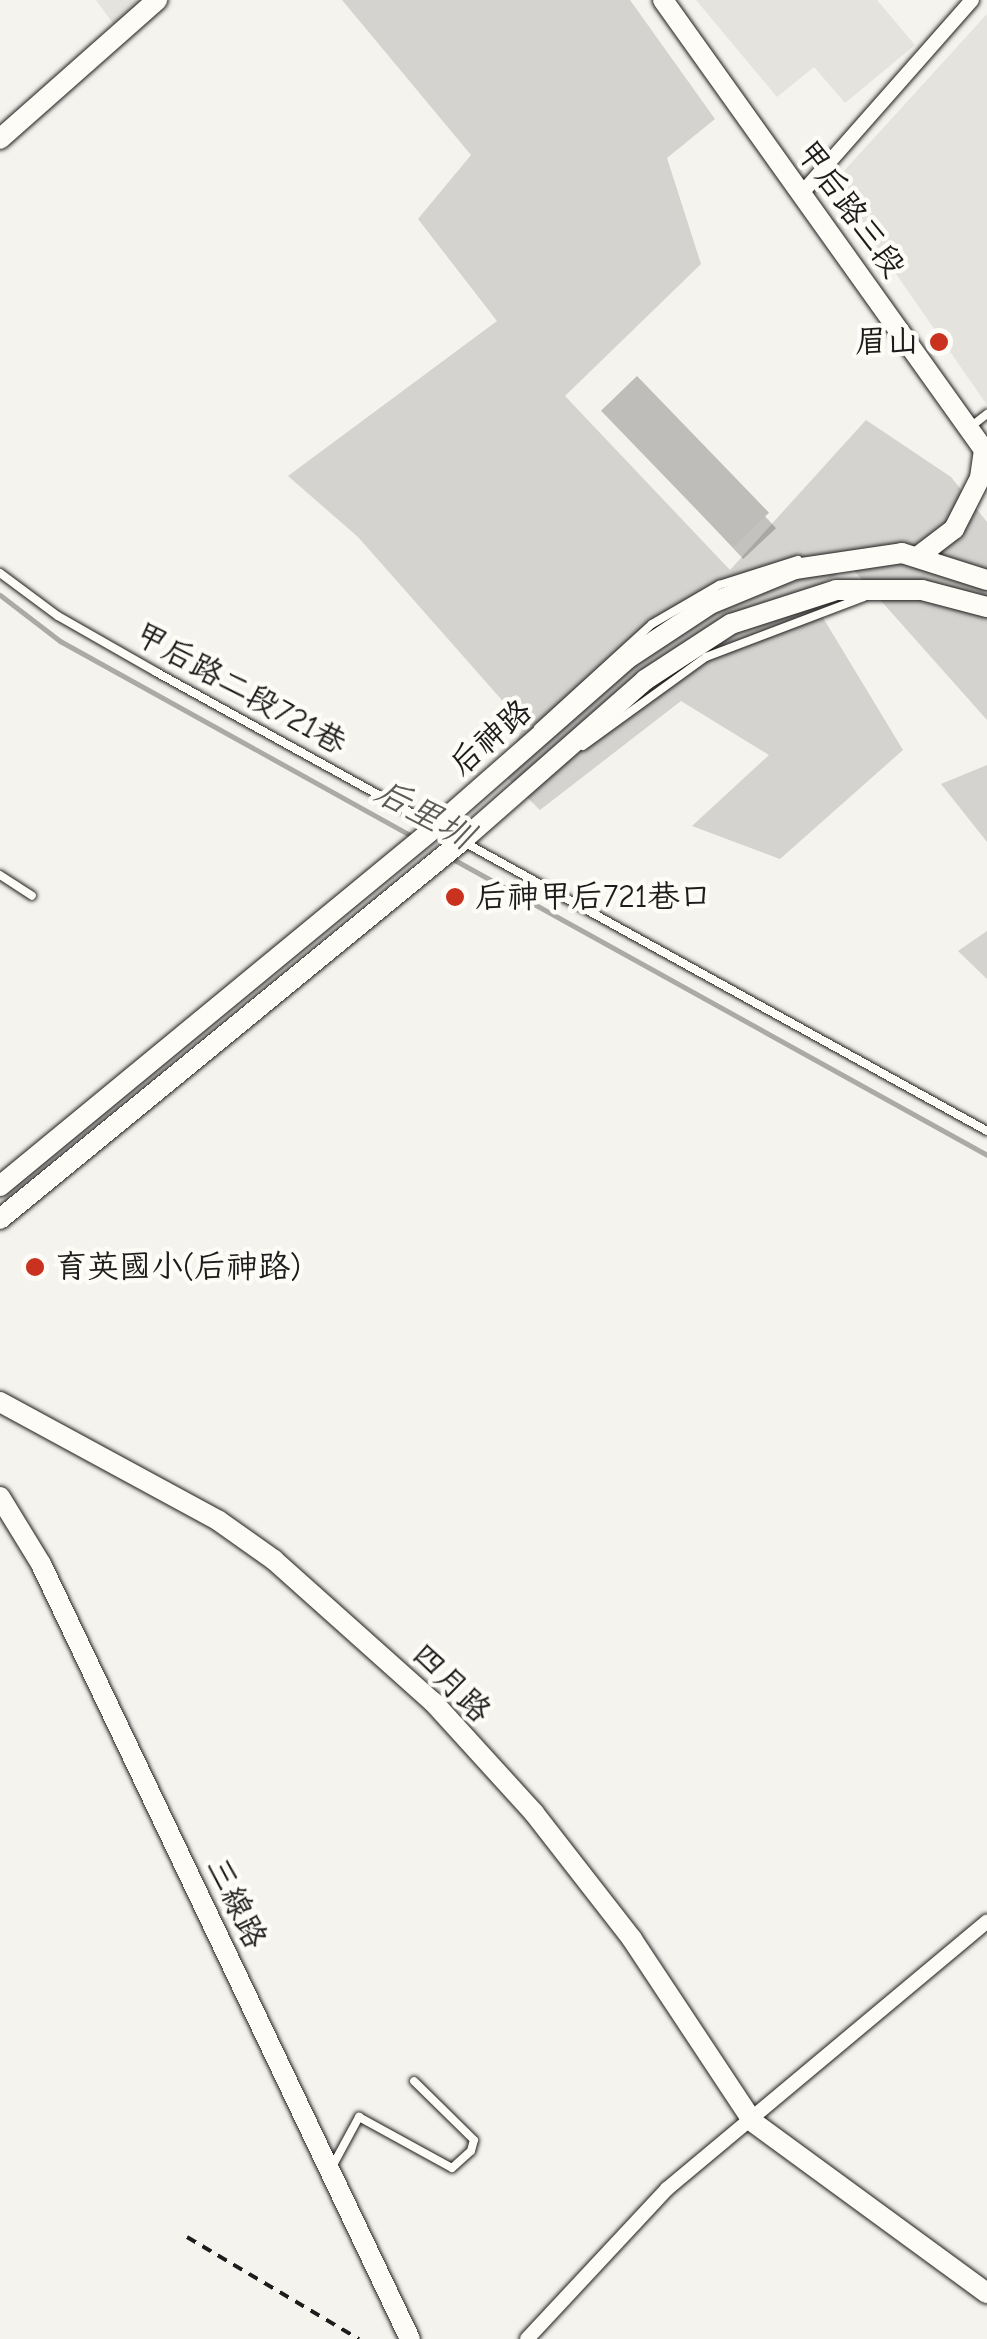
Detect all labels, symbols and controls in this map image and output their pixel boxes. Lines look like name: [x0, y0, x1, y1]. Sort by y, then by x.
street label: 甲后路三段: [787, 133, 913, 285]
place label: 眉山: [855, 323, 919, 361]
marker: 眉山: [928, 331, 950, 353]
street label: 甲后路二段721巷: [127, 615, 353, 763]
street label: 后神路: [442, 692, 540, 784]
water label: 后里圳: [368, 770, 480, 858]
place label: 后神甲后721巷口: [475, 878, 712, 916]
marker: 后神甲后721巷口: [444, 886, 466, 908]
place label: 育英國小(后神路): [55, 1248, 301, 1286]
marker: 育英國小(后神路): [24, 1256, 46, 1278]
street label: 四月路: [403, 1635, 499, 1731]
street label: 三線路: [198, 1851, 274, 1955]

